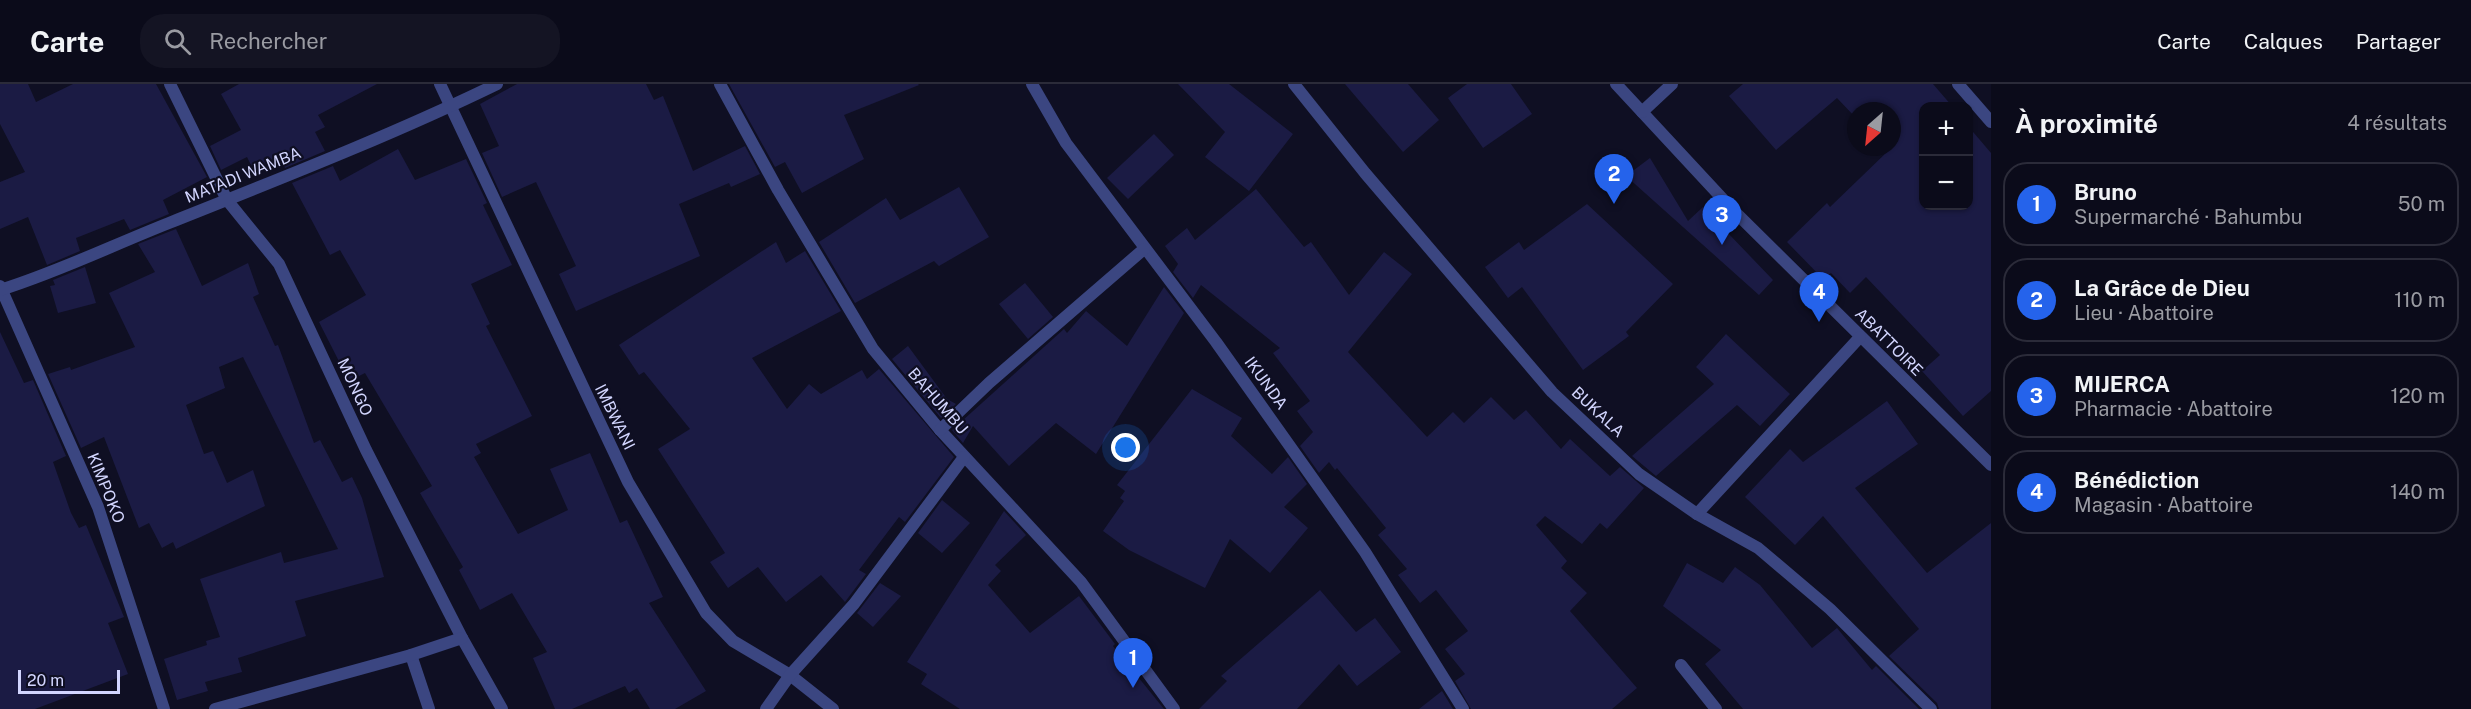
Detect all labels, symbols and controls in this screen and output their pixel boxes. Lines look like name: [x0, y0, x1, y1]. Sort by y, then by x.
search box: [140, 14, 560, 68]
text: Carte: [30, 25, 104, 58]
icon: search: [161, 25, 194, 58]
text: Rechercher: [209, 28, 327, 54]
text: Carte: [2157, 29, 2211, 54]
text: Calques: [2244, 29, 2323, 54]
text: Partager: [2356, 29, 2441, 54]
north arrow: [1847, 102, 1901, 156]
map controls: [1919, 102, 1973, 210]
button: +: [1919, 102, 1973, 156]
text: À proximité: [2015, 108, 2158, 139]
text: 4 résultats: [2347, 111, 2447, 135]
street label: MATADI WAMBA: [182, 143, 304, 207]
pin: 2: [1594, 154, 1634, 204]
button: −: [1919, 156, 1973, 210]
text: Bruno: [2074, 179, 2137, 205]
text: 1: [2032, 192, 2041, 216]
text: 50 m: [2398, 192, 2445, 216]
pin: 3: [1702, 196, 1742, 245]
text: Supermarché · Bahumbu: [2074, 205, 2302, 229]
pin: 4: [1800, 272, 1838, 322]
text: La Grâce de Dieu: [2074, 275, 2250, 301]
text: 2: [2030, 288, 2043, 312]
text: 110 m: [2394, 288, 2445, 312]
text: Lieu · Abattoire: [2074, 301, 2214, 325]
street label: ABATTOIRE: [1851, 304, 1927, 380]
street label: IKUNDA: [1241, 353, 1291, 413]
street label: MONGO: [333, 355, 377, 419]
street label: BAHUMBU: [904, 364, 972, 438]
text: MIJERCA: [2074, 371, 2170, 397]
street label: IMBWANI: [591, 381, 639, 453]
street label: BUKALA: [1568, 383, 1628, 441]
text: 3: [2030, 384, 2043, 408]
text: 120 m: [2391, 384, 2445, 408]
text: Pharmacie · Abattoire: [2074, 397, 2273, 421]
your location: [1111, 433, 1140, 462]
street label: KIMPOKO: [83, 450, 129, 526]
text: Bénédiction: [2074, 467, 2199, 493]
text: 4: [2030, 480, 2043, 504]
text: 140 m: [2390, 480, 2445, 504]
text: Magasin · Abattoire: [2074, 493, 2253, 517]
pin: 1: [1114, 638, 1152, 688]
scale bar: [18, 667, 120, 694]
text: 20 m: [27, 671, 64, 690]

